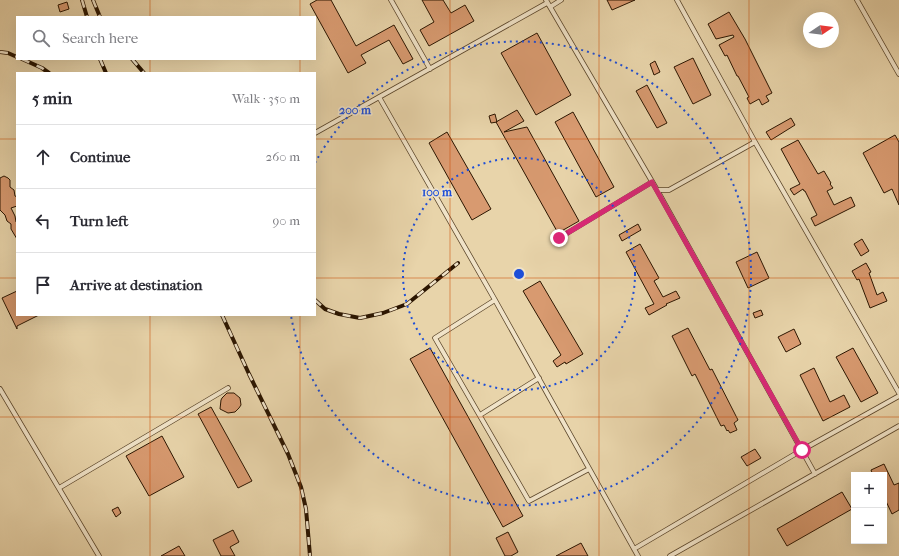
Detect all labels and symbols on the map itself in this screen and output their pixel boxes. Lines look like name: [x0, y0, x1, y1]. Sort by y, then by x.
north arrow: [803, 12, 839, 48]
text: 200 m: [339, 103, 372, 117]
text: 100 m: [422, 185, 453, 199]
route end: [550, 229, 568, 247]
centre of rings: [512, 267, 526, 281]
route start: [793, 441, 811, 459]

